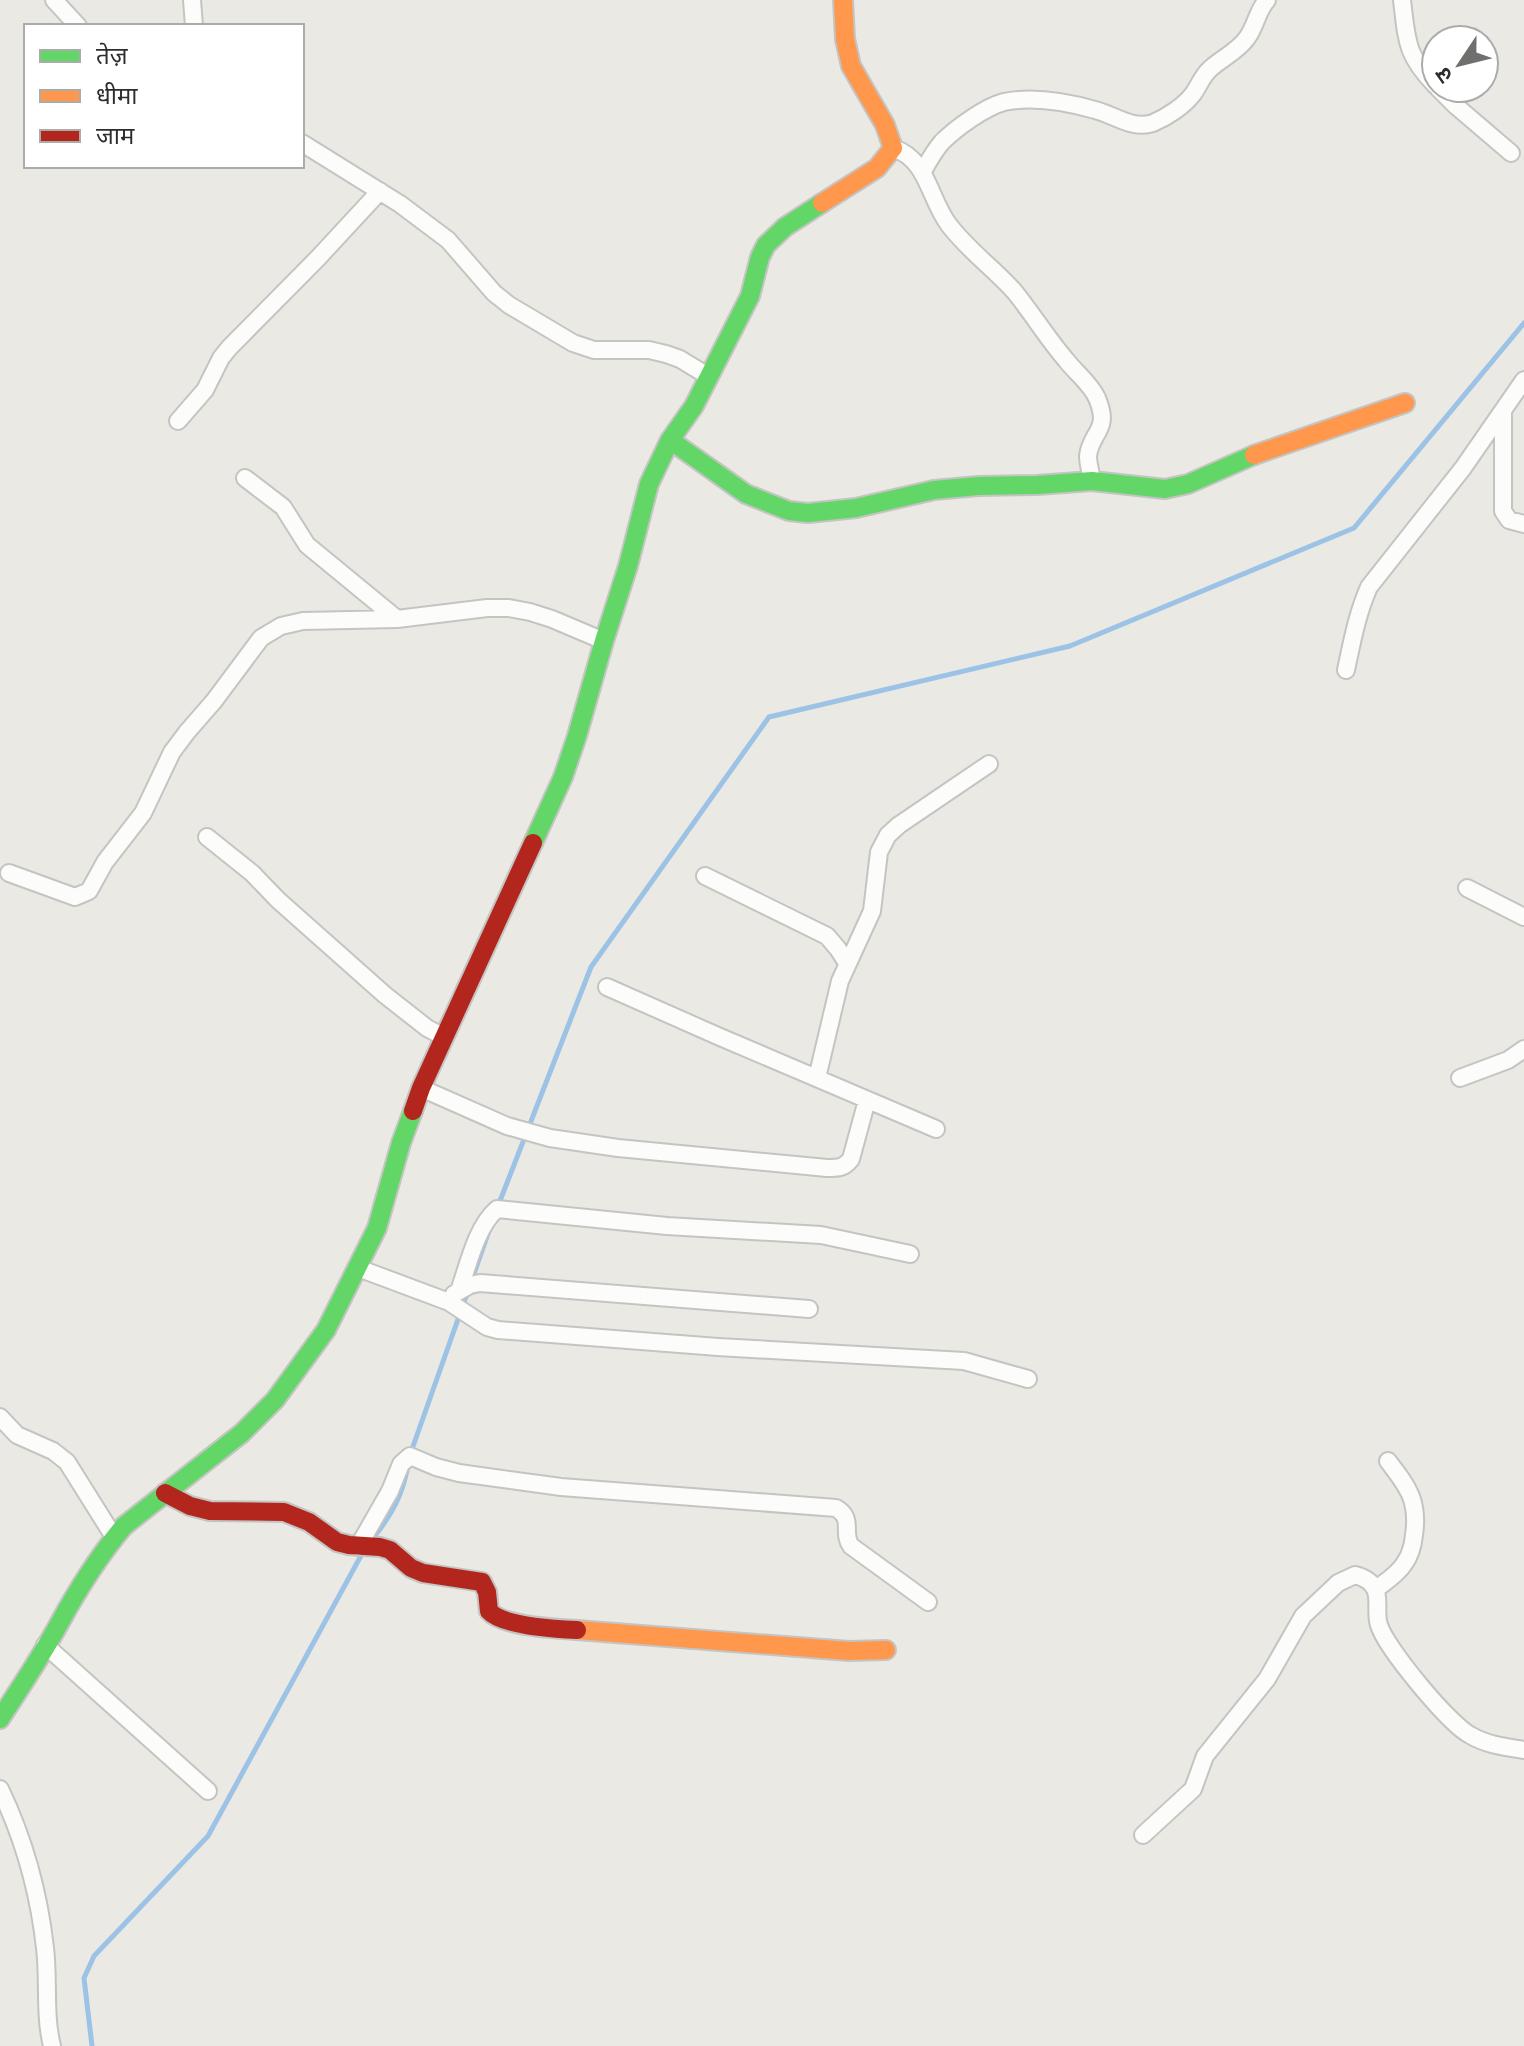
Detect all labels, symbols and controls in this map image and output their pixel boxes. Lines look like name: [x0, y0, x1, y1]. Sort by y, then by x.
legend: [24, 24, 304, 168]
north arrow: [1420, 24, 1500, 104]
text: तेज़: [96, 42, 129, 69]
text: उ: [1429, 62, 1457, 88]
text: धीमा: [96, 82, 138, 109]
text: जाम: [96, 122, 135, 149]

